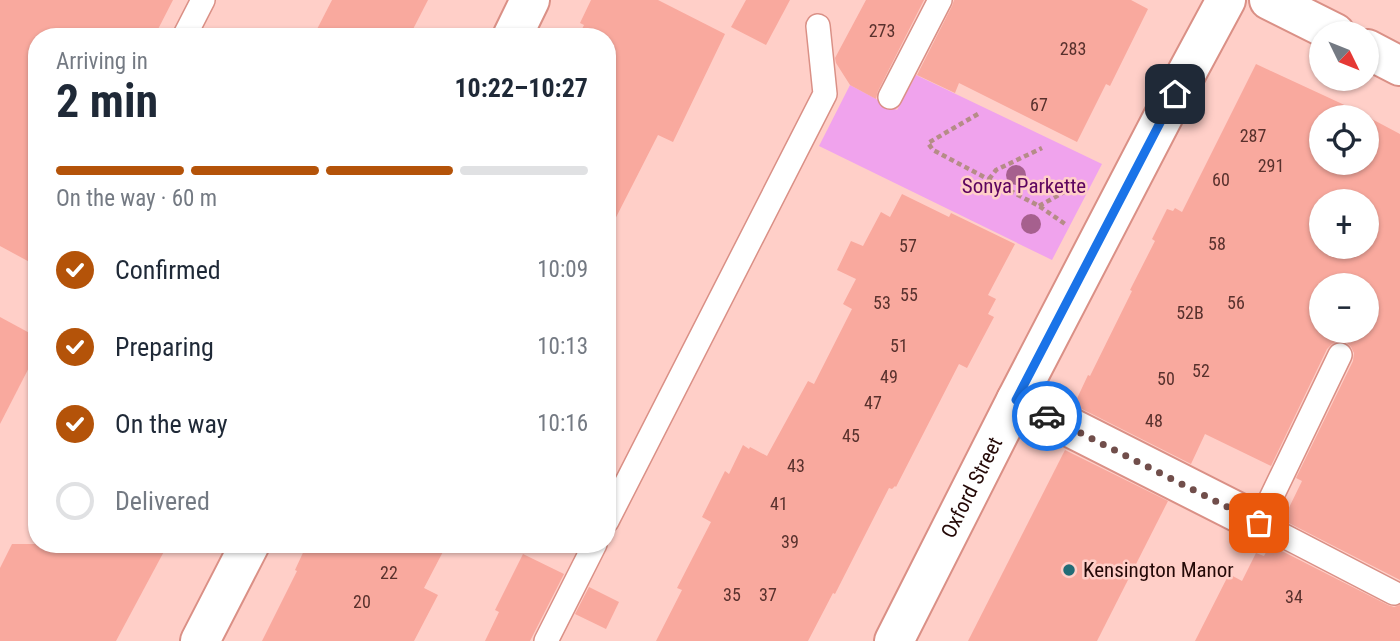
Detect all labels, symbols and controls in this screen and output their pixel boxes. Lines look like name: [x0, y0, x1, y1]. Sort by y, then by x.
house number: 273: [869, 20, 895, 41]
north arrow: [1309, 21, 1379, 91]
map controls: [1309, 21, 1379, 343]
house number: 283: [1060, 38, 1086, 59]
text: Arriving in: [56, 48, 148, 75]
pin: [1145, 64, 1205, 124]
text: 10:22–10:27: [454, 73, 588, 103]
text: 2 min: [56, 74, 158, 128]
icon: home: [1156, 75, 1194, 113]
house number: 67: [1030, 94, 1048, 115]
button: locate: [1309, 105, 1379, 175]
house number: 287: [1240, 125, 1266, 146]
house number: 291: [1258, 155, 1284, 176]
house number: 60: [1212, 169, 1230, 190]
park label: Sonya Parkette: [962, 174, 1086, 198]
text: On the way · 60 m: [56, 185, 217, 212]
button: +: [1309, 189, 1379, 259]
house number: 58: [1208, 233, 1226, 254]
house number: 57: [899, 235, 917, 256]
icon: check: [56, 251, 94, 289]
text: Confirmed: [115, 255, 221, 285]
text: 10:09: [537, 256, 588, 283]
button: −: [1309, 273, 1379, 343]
house number: 55: [900, 284, 918, 305]
house number: 53: [873, 292, 891, 313]
house number: 56: [1227, 292, 1245, 313]
house number: 52B: [1176, 302, 1204, 323]
icon: check: [56, 328, 94, 366]
text: Preparing: [115, 332, 214, 362]
text: 10:13: [537, 333, 588, 360]
house number: 51: [890, 335, 908, 356]
house number: 52: [1192, 360, 1210, 381]
house number: 49: [880, 366, 898, 387]
house number: 50: [1157, 368, 1175, 389]
courier: [1012, 381, 1082, 451]
house number: 47: [864, 392, 882, 413]
icon: car: [1028, 397, 1066, 435]
icon: check: [56, 405, 94, 443]
text: On the way: [115, 409, 228, 439]
text: 10:16: [537, 410, 588, 437]
house number: 48: [1145, 410, 1163, 431]
house number: 45: [842, 425, 860, 446]
street label: Oxford Street: [936, 433, 1007, 542]
house number: 43: [787, 455, 805, 476]
text: Delivered: [115, 486, 210, 516]
house number: 41: [770, 493, 788, 514]
pin: [1229, 493, 1289, 553]
icon: bag: [1240, 504, 1278, 542]
house number: 39: [781, 531, 799, 552]
place label: Kensington Manor: [1083, 558, 1234, 582]
house number: 22: [380, 562, 398, 583]
marker: Kensington Manor: [1061, 562, 1077, 578]
house number: 35: [723, 584, 741, 605]
house number: 37: [759, 584, 777, 605]
house number: 34: [1285, 586, 1303, 607]
house number: 20: [353, 591, 371, 612]

